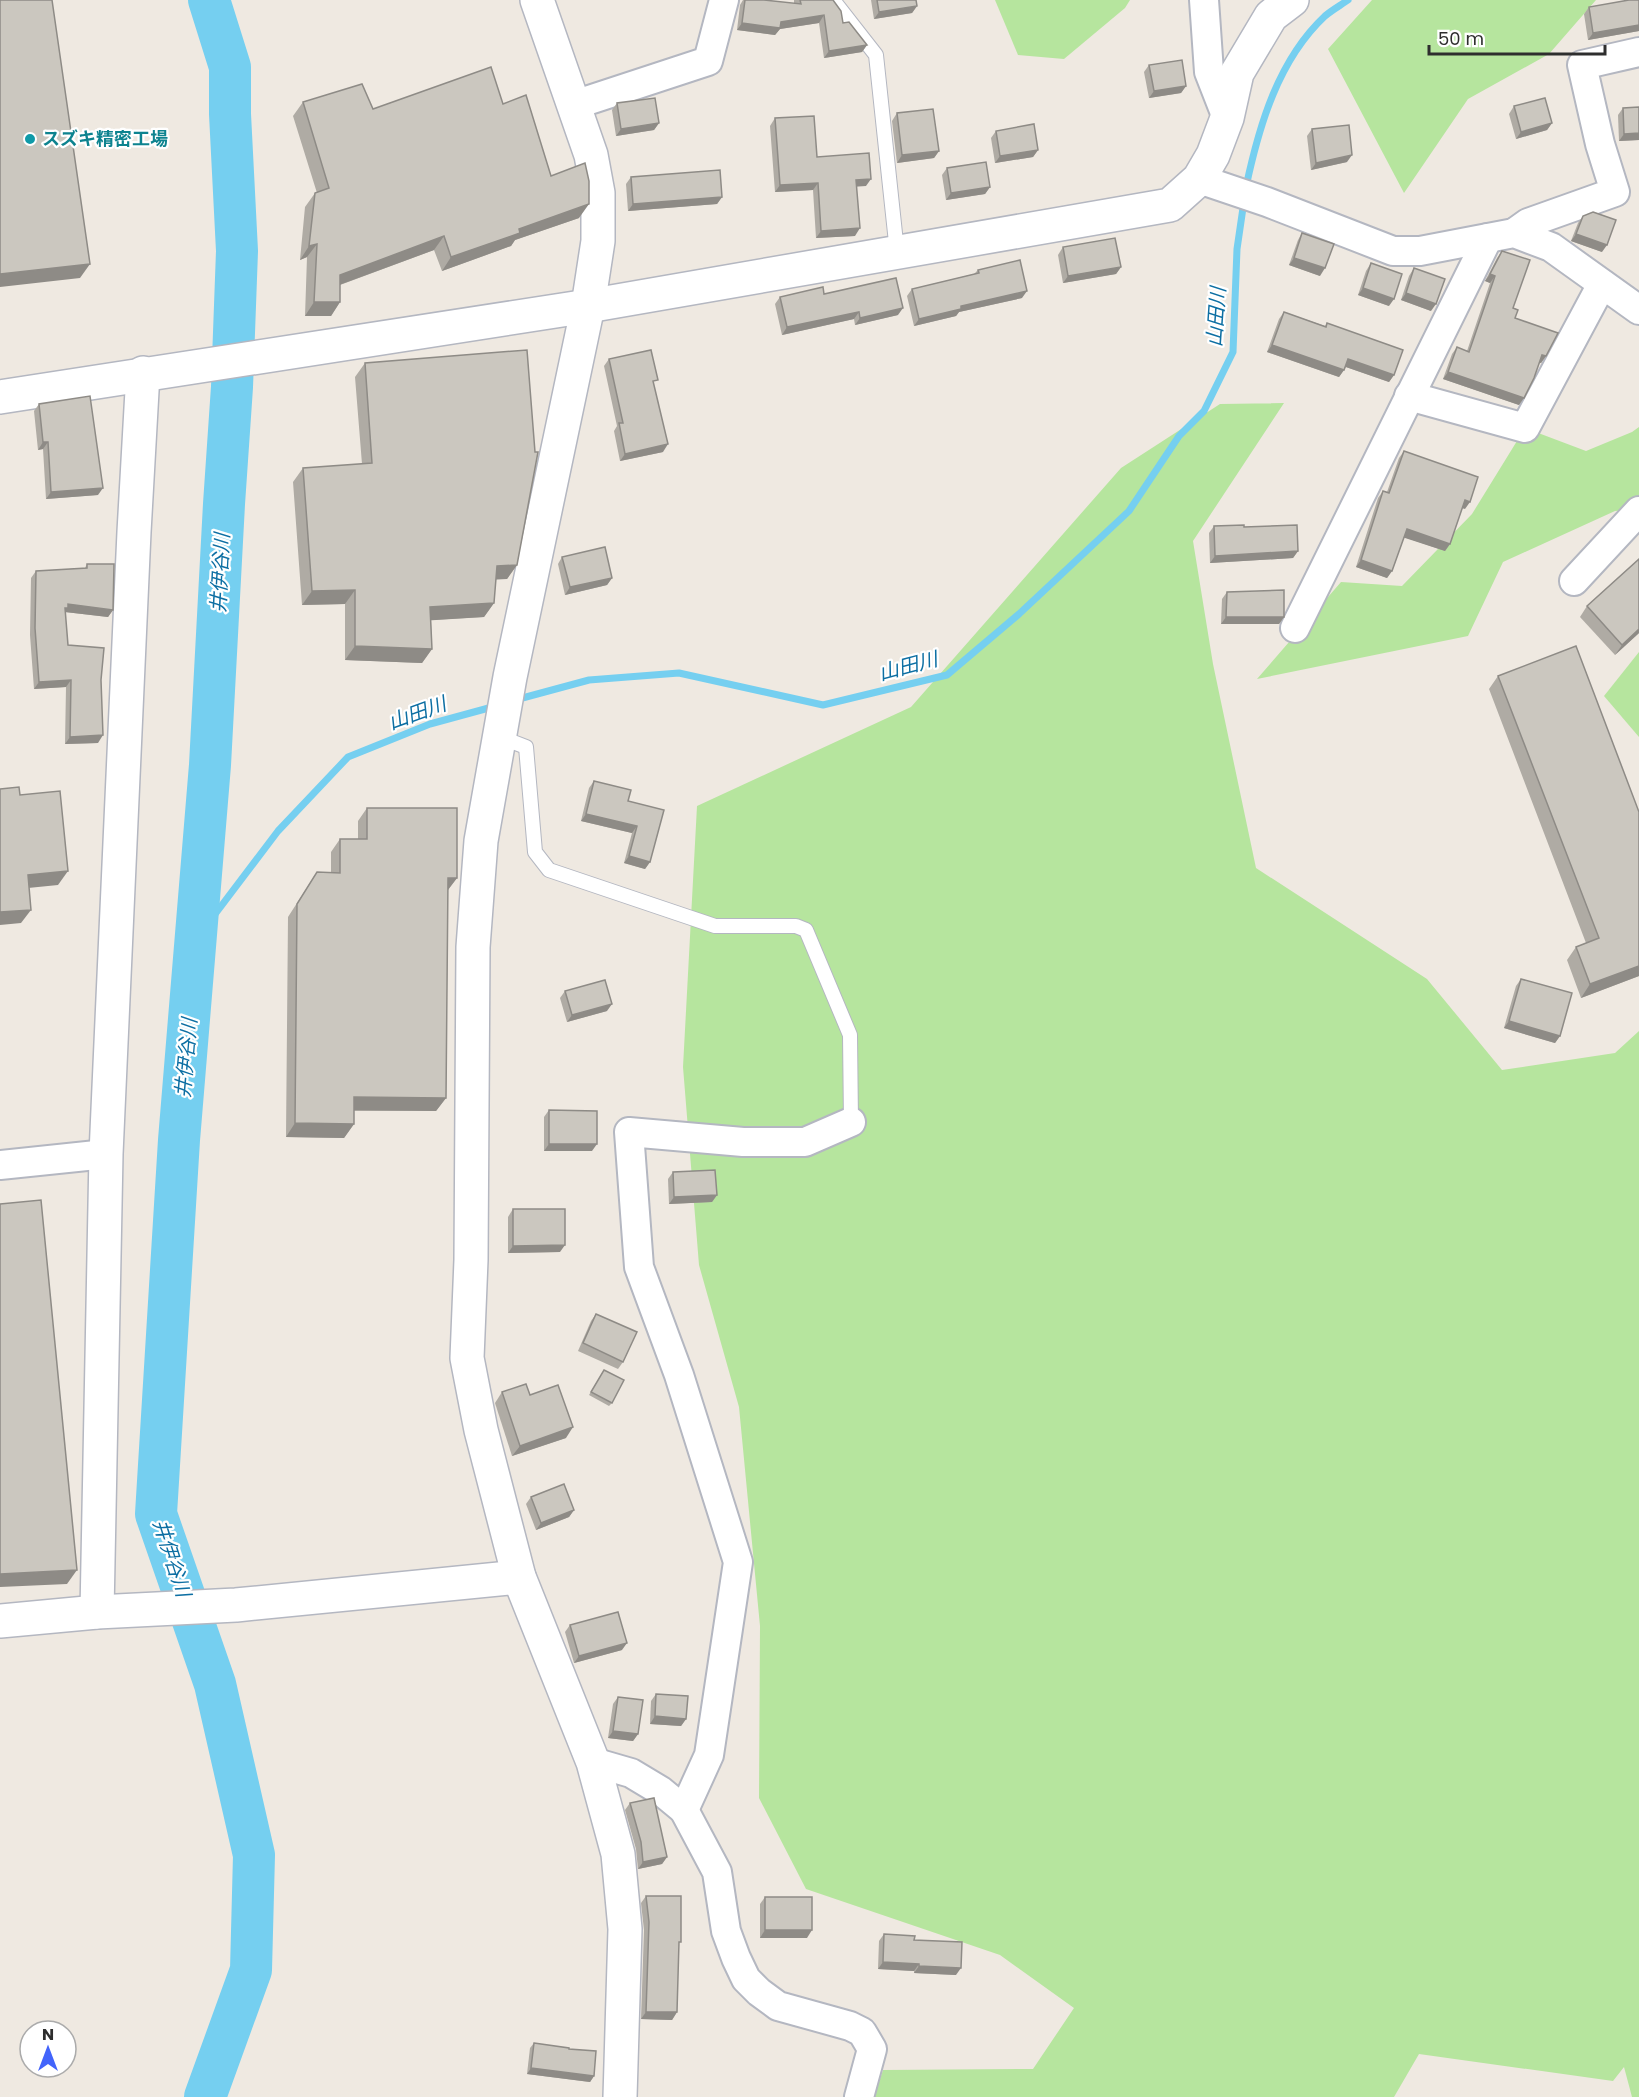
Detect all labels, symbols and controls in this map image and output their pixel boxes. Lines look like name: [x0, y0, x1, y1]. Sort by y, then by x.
scale bar: [1429, 18, 1604, 56]
text: 50 m: [1438, 26, 1484, 51]
place label: スズキ精密工場: [42, 126, 168, 151]
marker: スズキ精密工場: [23, 132, 37, 146]
water label: 山田川: [1200, 284, 1232, 348]
water label: 井伊谷川: [204, 530, 236, 614]
water label: 山田川: [875, 644, 943, 687]
water label: 山田川: [384, 689, 452, 736]
water label: 井伊谷川: [169, 1015, 204, 1099]
water label: 井伊谷川: [146, 1516, 198, 1602]
north arrow: [18, 2019, 78, 2079]
text: N: [42, 2023, 54, 2046]

